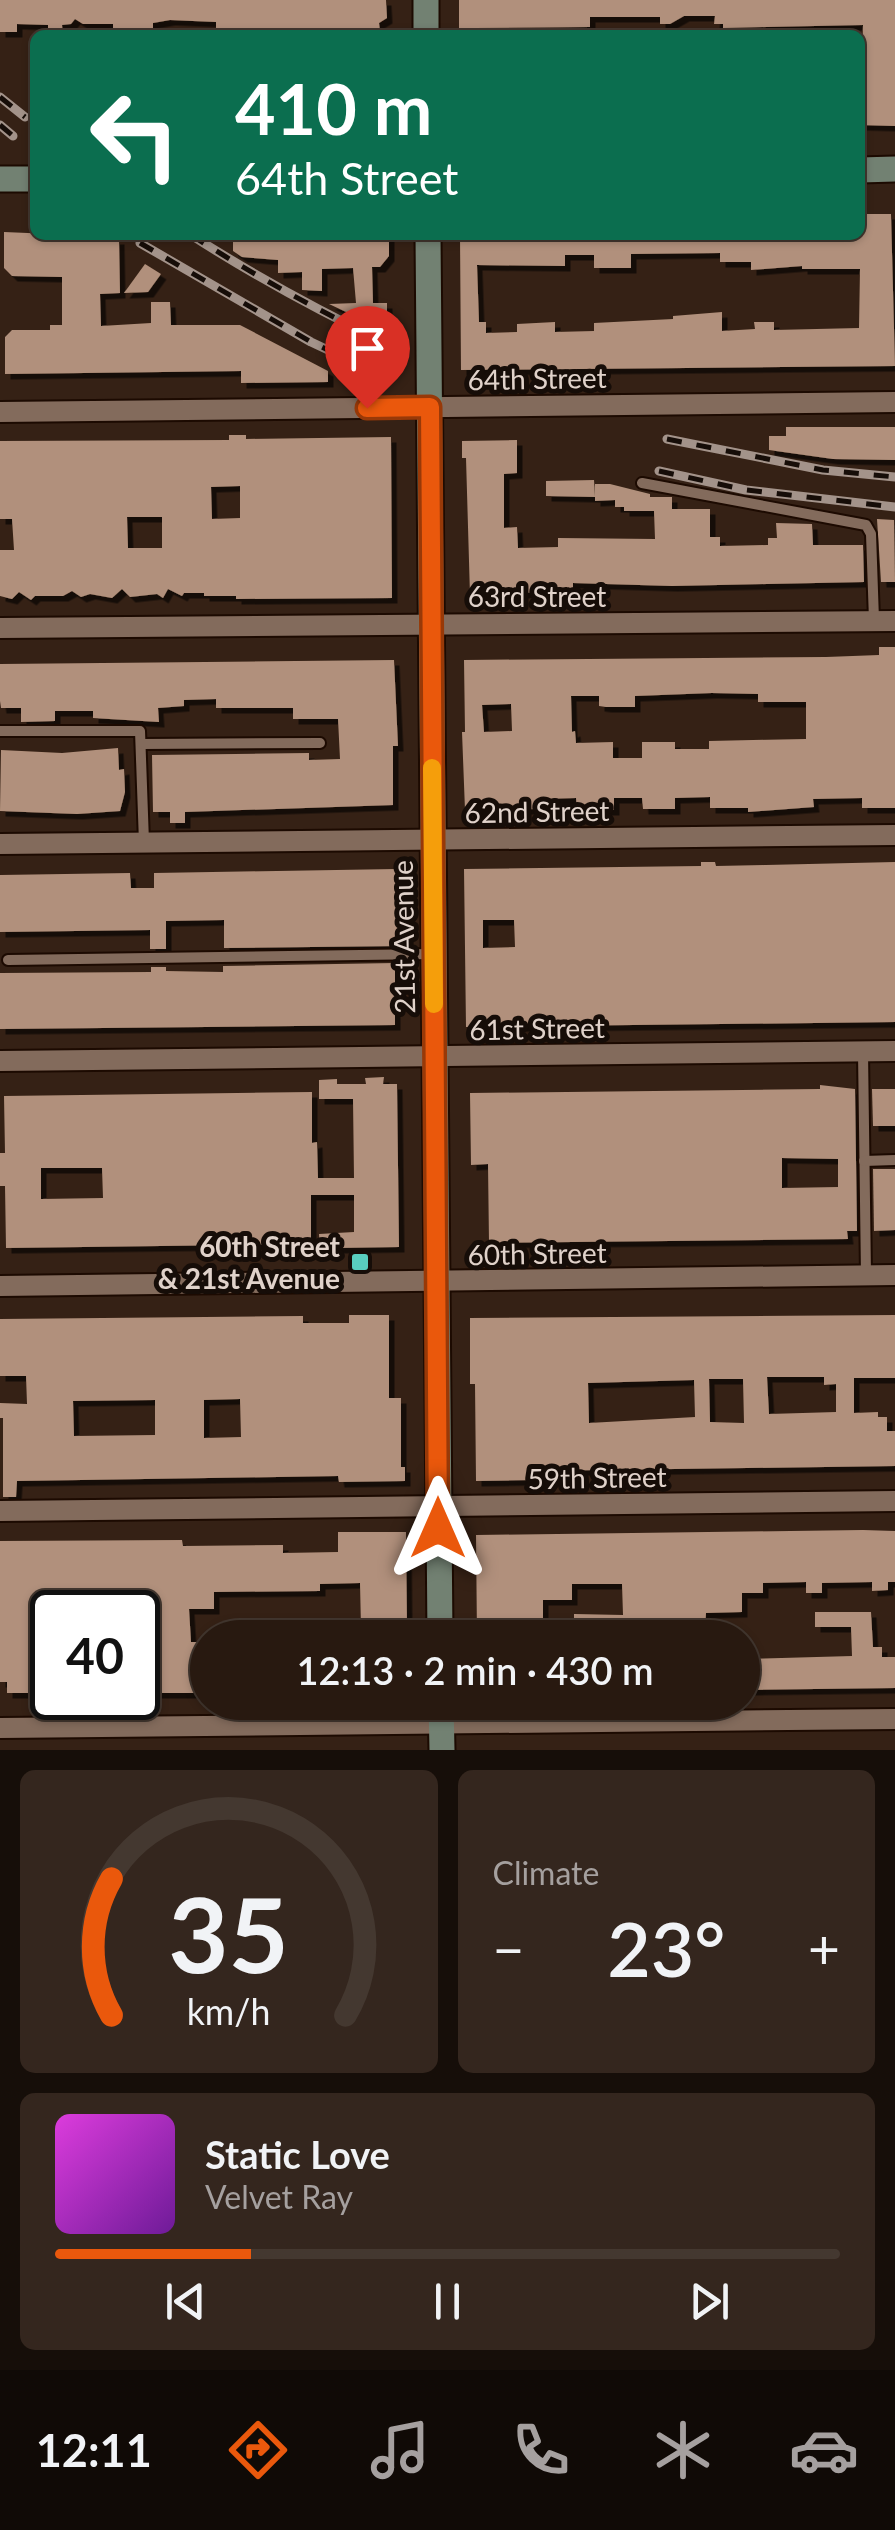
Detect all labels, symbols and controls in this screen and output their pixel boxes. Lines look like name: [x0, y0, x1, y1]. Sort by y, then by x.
text: 410 m: [235, 66, 432, 150]
icon: left: [70, 70, 200, 200]
text: 64th Street: [235, 151, 458, 205]
pin: [325, 306, 410, 409]
icon: arrive: [340, 321, 395, 376]
street label: 64th Street: [467, 360, 607, 396]
street label: 63rd Street: [468, 579, 606, 613]
street label: 62nd Street: [464, 793, 610, 829]
street label: 21st Avenue: [385, 860, 421, 1014]
street label: 61st Street: [469, 1010, 605, 1046]
place label: 60th Street & 21st Avenue: [158, 1229, 341, 1295]
street label: 60th Street: [467, 1235, 607, 1271]
marker: 60th Street & 21st Avenue: [349, 1251, 371, 1273]
street label: 59th Street: [527, 1459, 667, 1495]
position arrow: [386, 1476, 490, 1580]
speed limit sign: 40: [30, 1590, 160, 1720]
text: 12:13 · 2 min · 430 m: [297, 1647, 653, 1693]
text: Climate: [493, 1853, 599, 1892]
text: 35: [168, 1870, 289, 1995]
text: 23°: [607, 1903, 725, 1993]
text: −: [493, 1915, 524, 1981]
text: +: [808, 1915, 840, 1981]
text: km/h: [187, 1990, 271, 2033]
text: Static Love: [205, 2131, 390, 2177]
text: Velvet Ray: [205, 2177, 353, 2216]
icon: previous: [158, 2274, 213, 2329]
icon: pause: [420, 2274, 475, 2329]
icon: next: [682, 2274, 737, 2329]
icon: directions: [223, 2415, 293, 2485]
icon: music: [365, 2415, 435, 2485]
icon: phone: [506, 2415, 576, 2485]
icon: climate: [648, 2415, 718, 2485]
icon: car: [789, 2415, 859, 2485]
text: 12:11: [36, 2423, 152, 2477]

